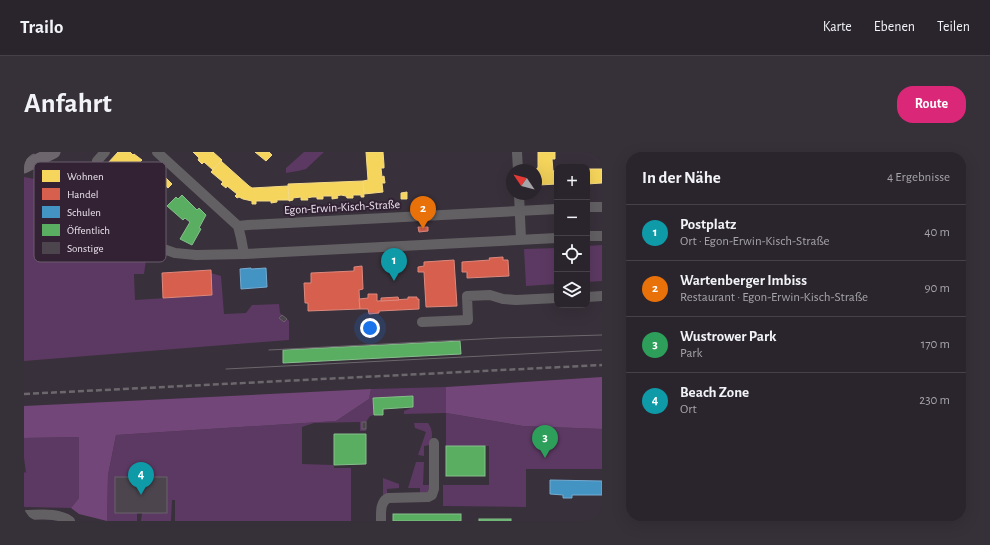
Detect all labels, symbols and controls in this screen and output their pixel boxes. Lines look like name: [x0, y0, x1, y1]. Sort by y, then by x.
text: Trailo: [20, 18, 63, 37]
text: Karte: [823, 20, 852, 34]
text: Ebenen: [874, 20, 915, 34]
text: Teilen: [937, 20, 970, 34]
button: Route: [897, 86, 966, 123]
text: Anfahrt: [24, 90, 112, 118]
legend: [34, 162, 166, 262]
north arrow: [506, 164, 542, 200]
map controls: [554, 164, 590, 308]
button: +: [554, 164, 590, 200]
text: In der Nähe: [642, 169, 721, 186]
text: Wohnen: [67, 171, 104, 182]
text: 4 Ergebnisse: [887, 171, 950, 184]
text: Handel: [67, 189, 98, 200]
pin: 2: [410, 196, 436, 229]
street label: Egon-Erwin-Kisch-Straße: [284, 198, 400, 216]
button: −: [554, 200, 590, 236]
text: Schulen: [67, 207, 101, 218]
text: Postplatz: [680, 217, 736, 232]
text: Öffentlich: [67, 225, 110, 236]
text: 1: [653, 226, 657, 239]
text: 40 m: [924, 226, 950, 239]
text: Ort · Egon-Erwin-Kisch-Straße: [680, 235, 830, 248]
button: locate: [554, 236, 590, 272]
text: Sonstige: [67, 243, 104, 254]
pin: 1: [381, 248, 407, 281]
button: layers: [554, 272, 590, 308]
text: Wartenberger Imbiss: [680, 273, 807, 288]
text: 2: [652, 282, 658, 295]
text: 90 m: [924, 282, 950, 295]
text: Restaurant · Egon-Erwin-Kisch-Straße: [680, 291, 868, 304]
your location: [360, 318, 380, 338]
text: Wustrower Park: [680, 329, 776, 344]
text: 3: [652, 338, 658, 351]
text: 170 m: [921, 338, 950, 351]
text: Park: [680, 347, 702, 360]
text: Beach Zone: [680, 385, 749, 400]
text: 4: [652, 394, 658, 407]
text: 230 m: [919, 394, 950, 407]
text: Ort: [680, 403, 697, 416]
pin: 3: [532, 425, 558, 458]
pin: 4: [128, 462, 154, 495]

